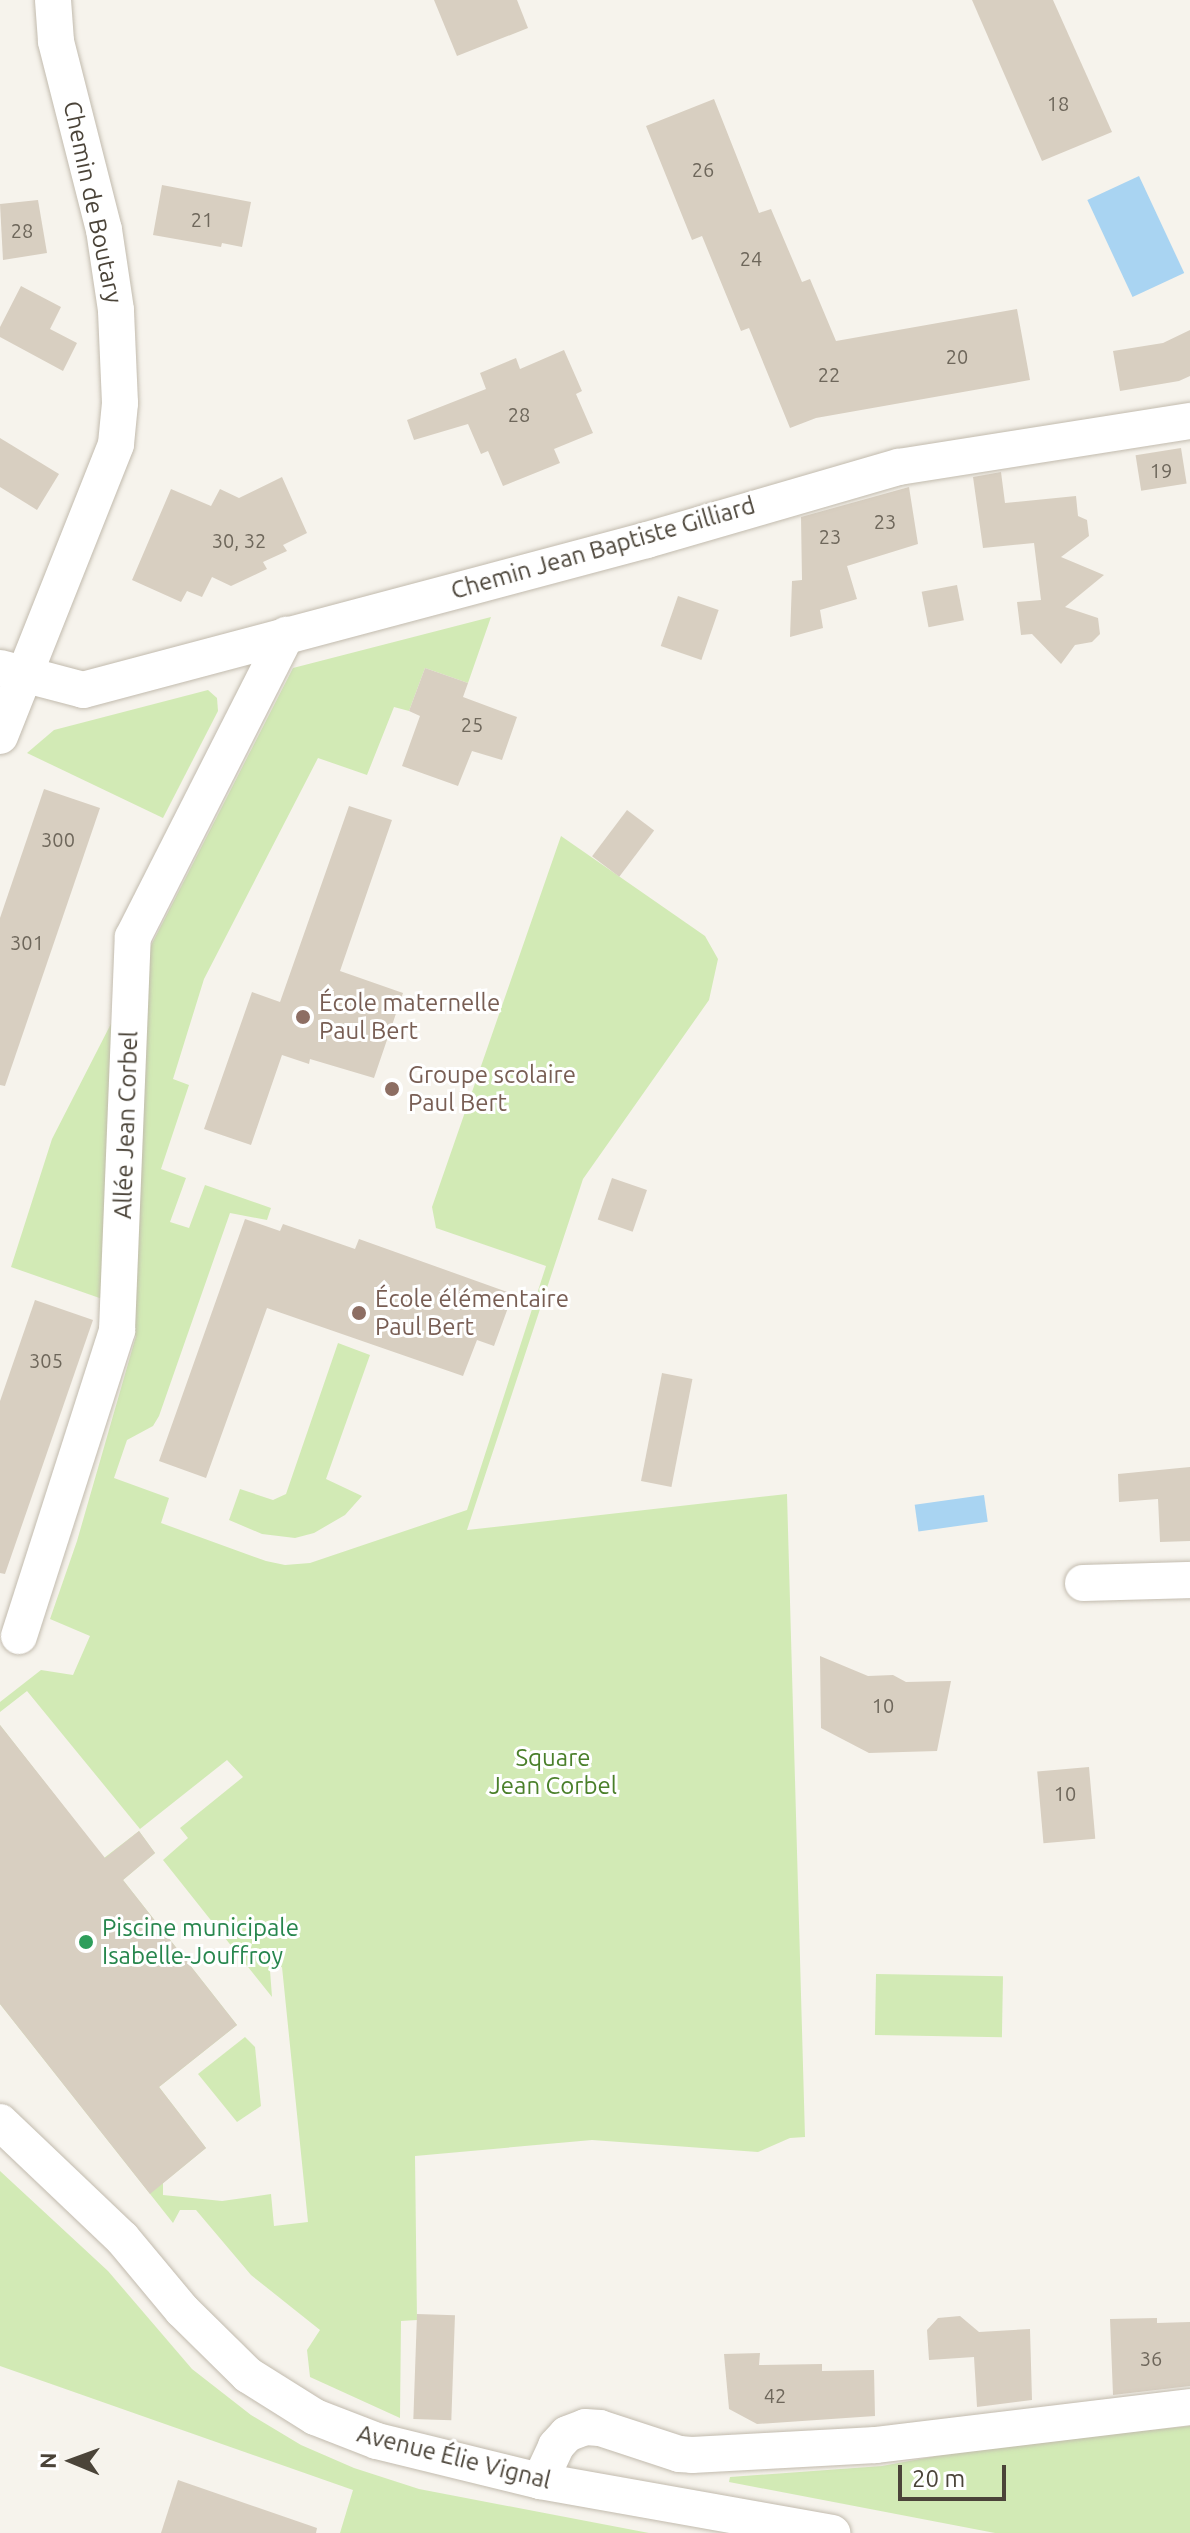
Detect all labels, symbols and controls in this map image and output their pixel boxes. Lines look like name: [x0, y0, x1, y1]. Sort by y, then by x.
house number: 18: [1047, 91, 1069, 115]
street label: Chemin de Boutary: [57, 98, 129, 306]
house number: 26: [692, 157, 714, 181]
house number: 21: [191, 207, 213, 231]
house number: 28: [11, 218, 33, 242]
house number: 24: [740, 246, 762, 270]
house number: 20: [946, 344, 968, 368]
house number: 22: [818, 362, 840, 386]
house number: 28: [508, 402, 530, 426]
house number: 19: [1150, 458, 1172, 482]
street label: Chemin Jean Baptiste Gilliard: [448, 491, 758, 605]
house number: 23: [874, 509, 896, 533]
house number: 23: [819, 524, 841, 548]
house number: 30, 32: [212, 528, 266, 552]
house number: 25: [461, 712, 483, 736]
house number: 300: [41, 827, 75, 851]
house number: 301: [10, 930, 44, 954]
place label: École maternelle Paul Bert: [319, 989, 500, 1045]
marker: École maternelle Paul Bert: [294, 1008, 312, 1026]
street label: Allée Jean Corbel: [108, 1030, 144, 1220]
place label: Groupe scolaire Paul Bert: [408, 1061, 576, 1117]
marker: Groupe scolaire Paul Bert: [383, 1080, 401, 1098]
place label: École élémentaire Paul Bert: [375, 1285, 569, 1341]
marker: École élémentaire Paul Bert: [350, 1304, 368, 1322]
house number: 305: [29, 1348, 63, 1372]
house number: 10: [872, 1693, 894, 1717]
park label: Square Jean Corbel: [489, 1744, 617, 1800]
house number: 10: [1054, 1781, 1076, 1805]
place label: Piscine municipale Isabelle-Jouffroy: [102, 1914, 299, 1970]
marker: Piscine municipale Isabelle-Jouffroy: [77, 1933, 95, 1951]
house number: 36: [1140, 2346, 1162, 2370]
house number: 42: [764, 2383, 786, 2407]
street label: Avenue Élie Vignal: [354, 2419, 554, 2495]
north arrow: [32, 2421, 112, 2501]
scale bar: [902, 2449, 1010, 2499]
text: N: [35, 2452, 60, 2469]
text: 20 m: [912, 2465, 965, 2492]

